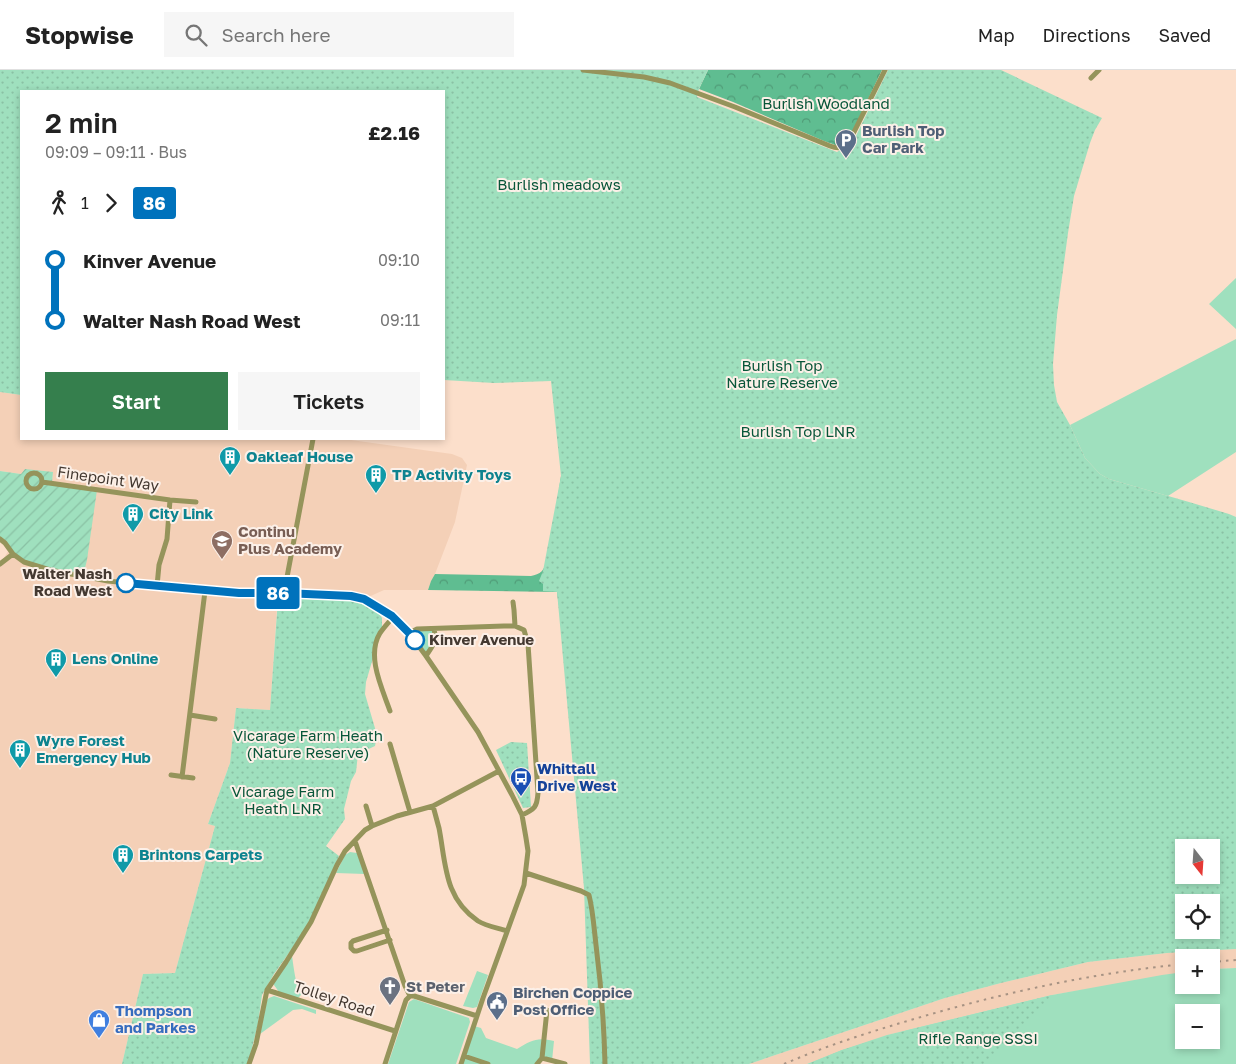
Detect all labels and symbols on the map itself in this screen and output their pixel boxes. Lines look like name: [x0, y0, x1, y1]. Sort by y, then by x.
park label: Burlish Woodland: [762, 94, 890, 112]
place label: Burlish Top Car Park: [862, 121, 944, 156]
parking icon: Burlish Top Car Park: [834, 128, 858, 159]
park label: Burlish meadows: [497, 175, 621, 193]
park label: Burlish Top Nature Reserve: [726, 356, 838, 391]
park label: Burlish Top LNR: [741, 422, 855, 440]
building icon: Oakleaf House: [218, 445, 242, 476]
place label: Oakleaf House: [246, 447, 353, 465]
street label: Finepoint Way: [56, 462, 161, 494]
building icon: TP Activity Toys: [364, 463, 388, 494]
place label: TP Activity Toys: [392, 465, 511, 483]
building icon: City Link: [121, 502, 145, 533]
place label: City Link: [149, 504, 213, 522]
place label: Continu Plus Academy: [238, 522, 342, 557]
school or university icon: Continu Plus Academy: [210, 529, 234, 560]
place label: Walter Nash Road West: [22, 564, 112, 599]
marker: Walter Nash Road West: [116, 573, 136, 593]
line badge: 86: [256, 577, 300, 609]
marker: Kinver Avenue: [405, 630, 425, 650]
place label: Kinver Avenue: [429, 630, 534, 648]
building icon: Lens Online: [44, 647, 68, 678]
place label: Lens Online: [72, 649, 158, 667]
park label: Vicarage Farm Heath (Nature Reserve): [233, 726, 383, 761]
place label: Wyre Forest Emergency Hub: [36, 731, 151, 766]
building icon: Wyre Forest Emergency Hub: [8, 738, 32, 769]
place label: Whittall Drive West: [537, 759, 616, 794]
bus stop icon: Whittall Drive West: [509, 766, 533, 797]
park label: Vicarage Farm Heath LNR: [232, 782, 334, 817]
north arrow: [1175, 839, 1220, 884]
building icon: Brintons Carpets: [111, 843, 135, 874]
place label: Brintons Carpets: [139, 845, 262, 863]
church icon: St Peter: [378, 975, 402, 1006]
street label: Tolley Road: [292, 977, 377, 1020]
place label: St Peter: [406, 977, 465, 995]
place label: Birchen Coppice Post Office: [513, 983, 633, 1018]
public building icon: Birchen Coppice Post Office: [485, 990, 509, 1021]
place label: Thompson and Parkes: [115, 1001, 196, 1036]
shop icon: Thompson and Parkes: [87, 1008, 111, 1039]
park label: Rifle Range SSSI: [918, 1029, 1038, 1047]

